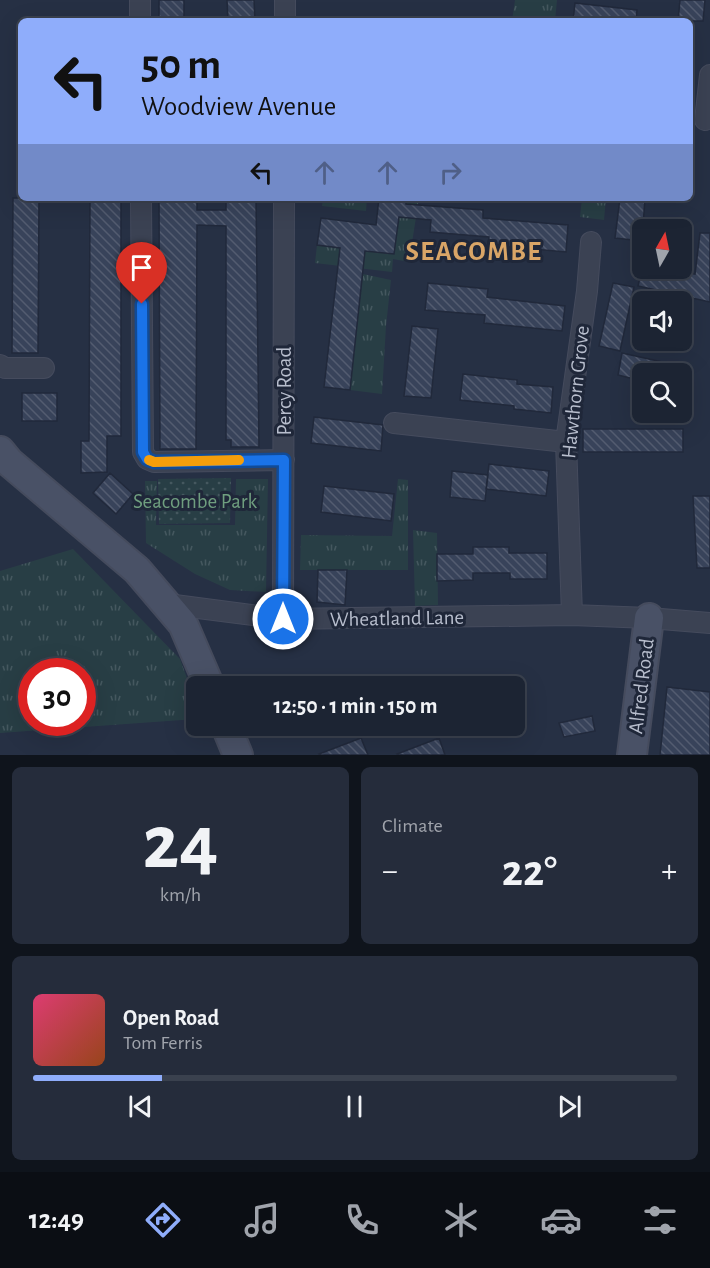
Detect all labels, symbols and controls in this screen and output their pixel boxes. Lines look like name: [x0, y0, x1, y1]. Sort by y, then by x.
icon: left: [42, 42, 120, 120]
text: 50 m: [141, 44, 221, 86]
text: Woodview Avenue: [141, 93, 336, 120]
icon: left: [245, 156, 278, 189]
icon: ahead: [308, 156, 341, 189]
icon: ahead: [371, 156, 404, 189]
icon: right: [434, 156, 467, 189]
north arrow: [632, 219, 692, 279]
map controls: [632, 219, 692, 423]
district label: SEACOMBE: [405, 238, 543, 265]
pin: [116, 242, 167, 304]
icon: arrive: [125, 251, 158, 284]
button: sound: [632, 291, 692, 351]
street label: Hawthorn Grove: [558, 325, 593, 460]
street label: Percy Road: [274, 347, 295, 435]
button: search: [632, 363, 692, 423]
park label: Seacombe Park: [133, 491, 257, 512]
position arrow: [251, 587, 315, 651]
street label: Wheatland Lane: [330, 607, 464, 630]
street label: Alfred Road: [625, 637, 658, 735]
speed limit sign: 30: [18, 658, 96, 736]
text: 12:50 · 1 min · 150 m: [274, 695, 438, 717]
text: 24: [143, 805, 218, 883]
text: Climate: [382, 816, 443, 836]
text: 22°: [502, 849, 557, 894]
text: −: [382, 855, 398, 888]
text: +: [661, 855, 677, 888]
text: km/h: [160, 885, 201, 905]
text: Open Road: [123, 1007, 219, 1029]
text: Tom Ferris: [123, 1033, 203, 1053]
icon: previous: [124, 1090, 157, 1123]
icon: pause: [338, 1090, 371, 1123]
icon: next: [553, 1090, 586, 1123]
icon: directions: [142, 1199, 184, 1241]
icon: music: [241, 1199, 283, 1241]
icon: phone: [341, 1199, 383, 1241]
icon: climate: [440, 1199, 482, 1241]
icon: car: [540, 1199, 582, 1241]
icon: filters: [639, 1199, 681, 1241]
text: 12:49: [29, 1206, 84, 1233]

